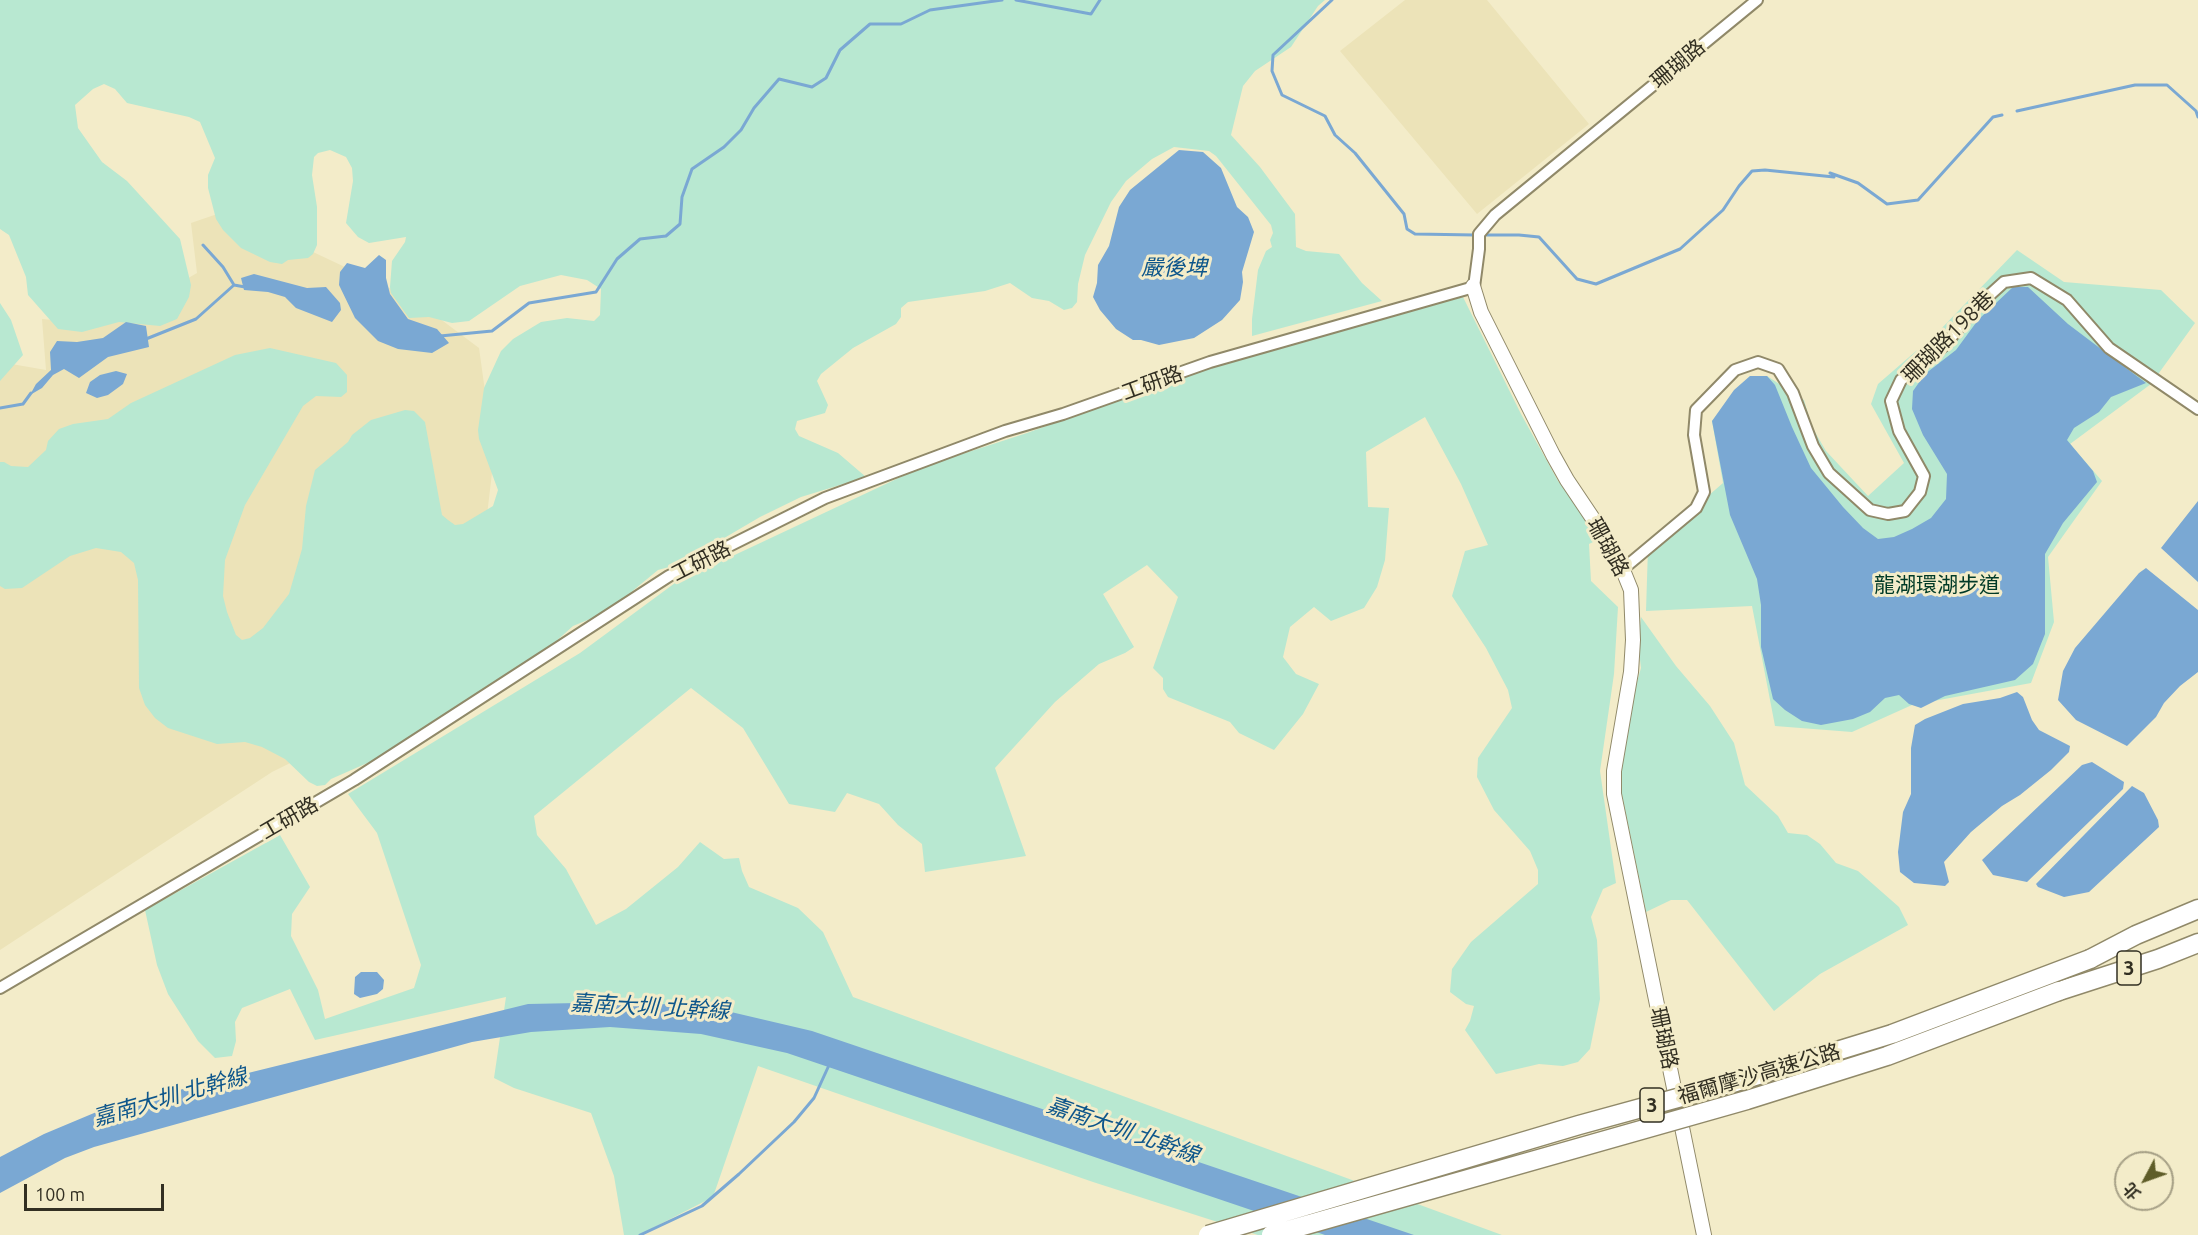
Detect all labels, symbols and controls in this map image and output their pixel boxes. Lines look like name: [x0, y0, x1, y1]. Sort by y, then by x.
street label: 珊瑚路: [1646, 34, 1710, 94]
water label: 嚴後埤: [1141, 255, 1207, 281]
street label: 珊瑚路198巷: [1897, 286, 1999, 388]
street label: 工研路: [1118, 360, 1186, 406]
street label: 珊瑚路: [1582, 513, 1634, 581]
street label: 工研路: [667, 535, 735, 587]
park label: 龍湖環湖步道: [1874, 572, 2000, 598]
street label: 工研路: [255, 791, 323, 845]
road number: 3: [2117, 951, 2141, 985]
water label: 嘉南大圳 北幹線: [570, 990, 730, 1024]
street label: 珊瑚路: [1645, 1005, 1683, 1071]
street label: 福爾摩沙高速公路: [1675, 1039, 1843, 1109]
water label: 嘉南大圳 北幹線: [90, 1062, 250, 1132]
road number: 3: [1640, 1088, 1664, 1122]
water label: 嘉南大圳 北幹線: [1043, 1092, 1203, 1168]
north arrow: [2114, 1151, 2174, 1211]
scale bar: [27, 1172, 166, 1210]
text: 北: [2120, 1180, 2144, 1203]
text: 100 m: [35, 1184, 85, 1204]

